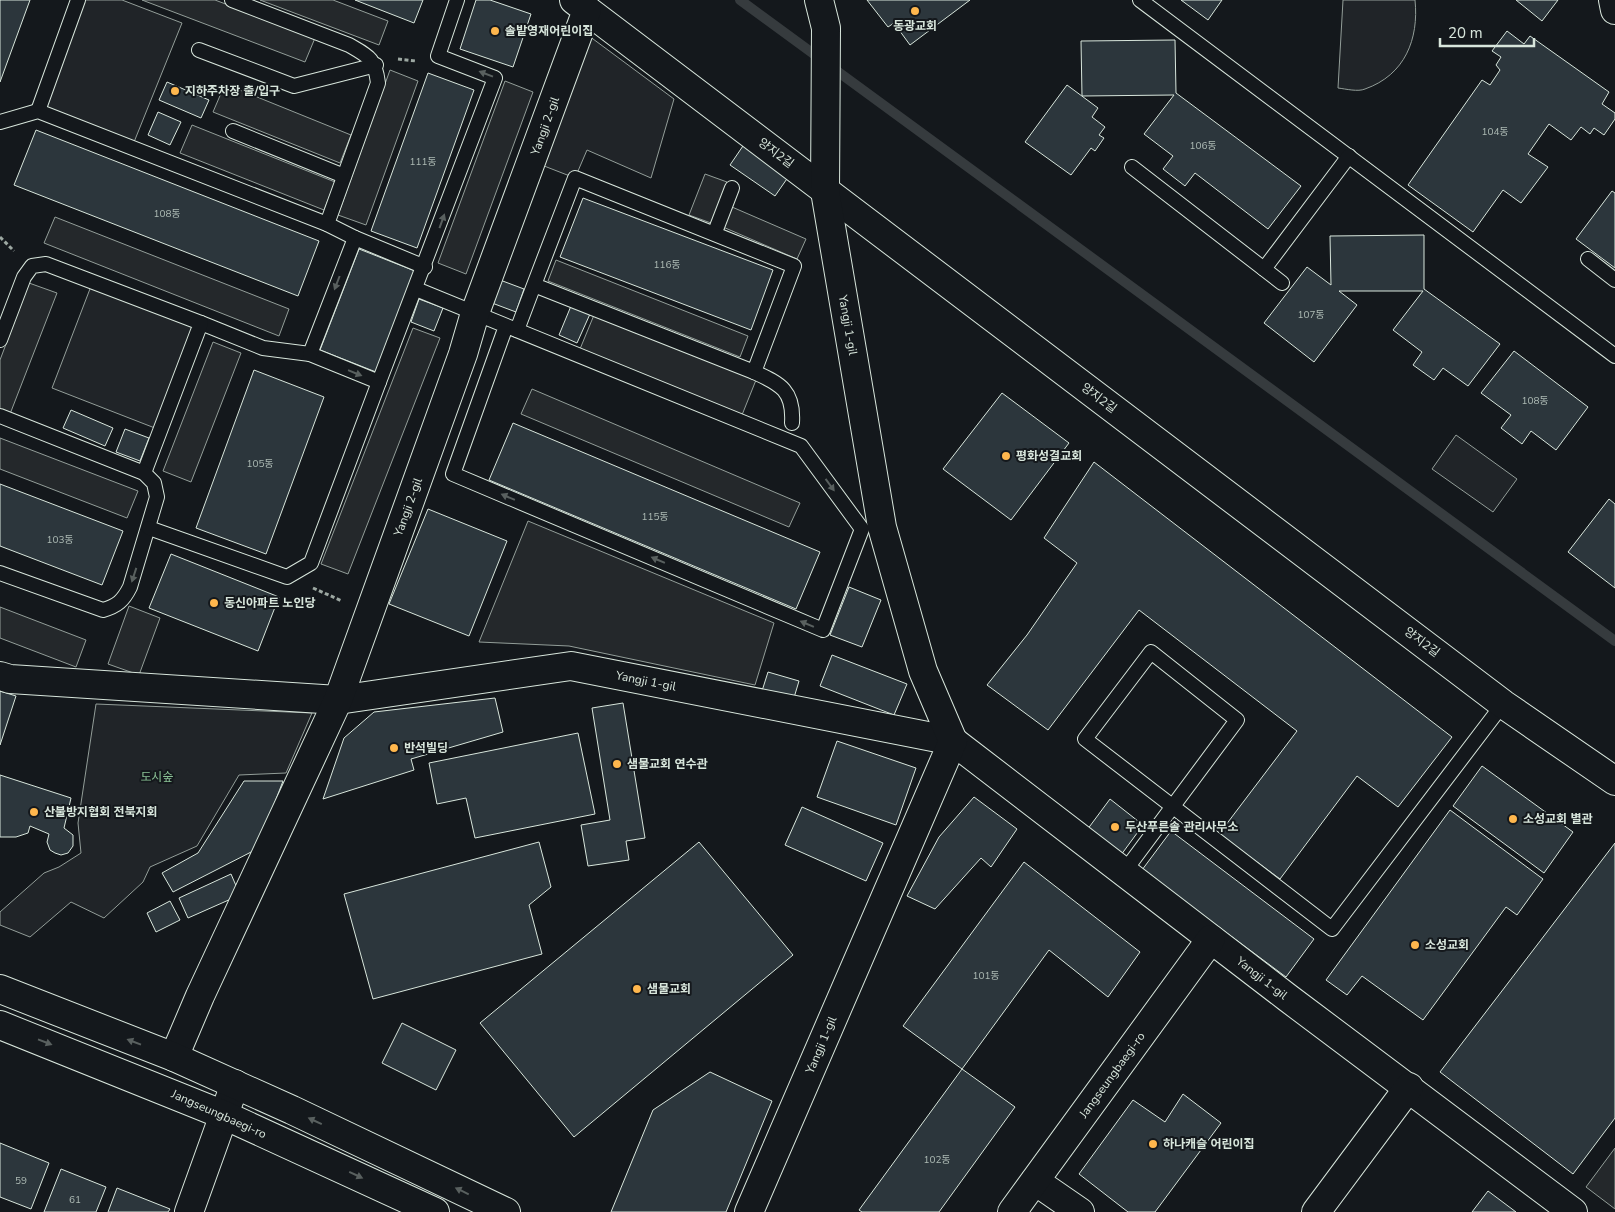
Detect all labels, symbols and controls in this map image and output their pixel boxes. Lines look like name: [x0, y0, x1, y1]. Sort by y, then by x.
marker: 동광교회: [909, 5, 921, 17]
scale bar: [1440, 15, 1534, 47]
place label: 동광교회: [893, 18, 937, 34]
place label: 솔밭영재어린이집: [505, 23, 593, 39]
text: 20 m: [1448, 23, 1483, 43]
marker: 솔밭영재어린이집: [489, 25, 501, 37]
one-way arrow: [479, 70, 493, 78]
place label: 지하주차장 출/입구: [185, 83, 280, 99]
marker: 지하주차장 출/입구: [169, 85, 181, 97]
street label: Yangji 2-gil: [527, 94, 563, 158]
house number: 104동: [1481, 125, 1509, 139]
street label: 양지2길: [755, 134, 797, 172]
house number: 106동: [1189, 139, 1217, 153]
house number: 111동: [409, 155, 437, 169]
house number: 108동: [153, 207, 181, 221]
one-way arrow: [438, 213, 446, 228]
house number: 116동: [653, 258, 681, 272]
one-way arrow: [333, 276, 341, 291]
street label: Yangji 1-gil: [835, 293, 861, 357]
house number: 107동: [1297, 308, 1325, 322]
one-way arrow: [348, 369, 362, 377]
street label: 양지2길: [1078, 379, 1120, 417]
house number: 108동: [1521, 394, 1549, 408]
place label: 평화성결교회: [1016, 448, 1082, 464]
marker: 평화성결교회: [1000, 450, 1012, 462]
house number: 105동: [246, 457, 274, 471]
street label: Yangji 2-gil: [390, 475, 426, 539]
one-way arrow: [825, 478, 835, 492]
one-way arrow: [500, 493, 515, 501]
house number: 115동: [641, 510, 669, 524]
house number: 103동: [46, 533, 74, 547]
one-way arrow: [651, 556, 665, 564]
one-way arrow: [129, 567, 137, 582]
place label: 동신아파트 노인당: [224, 595, 316, 611]
marker: 동신아파트 노인당: [208, 597, 220, 609]
one-way arrow: [800, 619, 814, 627]
street label: 양지2길: [1401, 623, 1443, 661]
street label: Yangji 1-gil: [614, 667, 678, 695]
place label: 반석빌딩: [404, 740, 448, 756]
marker: 반석빌딩: [388, 742, 400, 754]
place label: 샘물교회 연수관: [627, 756, 708, 772]
marker: 샘물교회 연수관: [611, 758, 623, 770]
park label: 도시숲: [140, 769, 174, 785]
place label: 산불방지협회 전북지회: [44, 804, 158, 820]
marker: 산불방지협회 전북지회: [28, 806, 40, 818]
place label: 소성교회 별관: [1523, 811, 1592, 827]
marker: 소성교회 별관: [1507, 813, 1519, 825]
place label: 두산푸른솔 관리사무소: [1125, 819, 1239, 835]
marker: 두산푸른솔 관리사무소: [1109, 821, 1121, 833]
place label: 소성교회: [1425, 937, 1469, 953]
marker: 소성교회: [1409, 939, 1421, 951]
street label: Yangji 1-gil: [1232, 952, 1291, 1003]
house number: 101동: [972, 969, 1000, 983]
place label: 샘물교회: [647, 981, 691, 997]
marker: 샘물교회: [631, 983, 643, 995]
street label: Yangji 1-gil: [801, 1013, 840, 1077]
street label: Jangseungbaegi-ro: [1075, 1029, 1149, 1122]
one-way arrow: [127, 1038, 142, 1045]
one-way arrow: [38, 1039, 53, 1046]
street label: Jangseungbaegi-ro: [168, 1085, 269, 1142]
one-way arrow: [308, 1117, 322, 1125]
place label: 하나캐슬 어린이집: [1163, 1136, 1255, 1152]
marker: 하나캐슬 어린이집: [1147, 1138, 1159, 1150]
house number: 102동: [923, 1153, 951, 1167]
one-way arrow: [348, 1171, 363, 1180]
house number: 59: [15, 1174, 27, 1188]
one-way arrow: [455, 1187, 469, 1195]
house number: 61: [69, 1193, 81, 1207]

